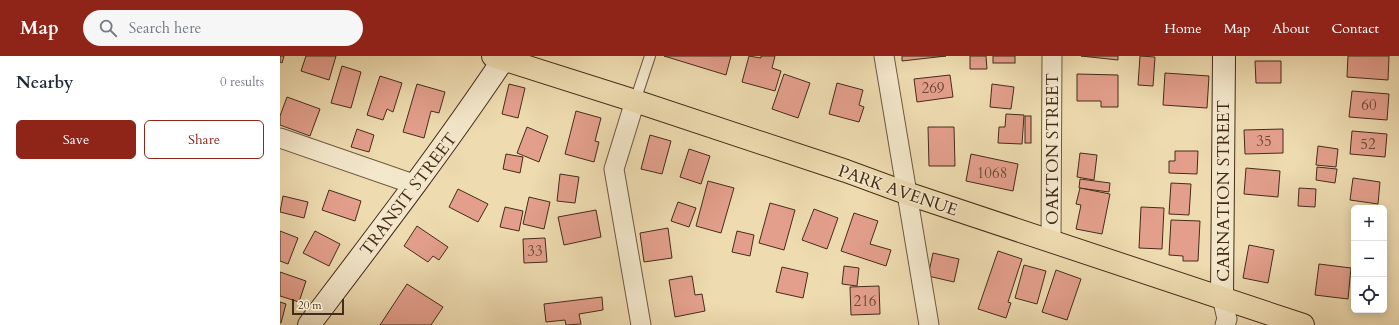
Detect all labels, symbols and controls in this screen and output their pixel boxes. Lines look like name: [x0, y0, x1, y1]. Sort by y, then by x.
search box: [83, 10, 363, 46]
text: Map: [20, 15, 59, 41]
icon: search: [97, 17, 119, 39]
text: Search here: [129, 18, 201, 38]
text: Home: [1164, 19, 1202, 38]
text: Map: [1224, 19, 1250, 38]
text: About: [1272, 19, 1309, 38]
text: Contact: [1331, 19, 1379, 38]
text: Nearby: [16, 71, 73, 94]
text: 0 results: [220, 73, 264, 91]
street label: OAKTON STREET: [1041, 73, 1064, 225]
house number: 269: [921, 78, 945, 98]
house number: 60: [1361, 95, 1377, 115]
street label: CARNATION STREET: [1212, 100, 1235, 282]
button: Save: [16, 120, 136, 159]
button: Share: [144, 120, 264, 159]
street label: TRANSIT STREET: [355, 128, 462, 260]
house number: 35: [1256, 131, 1272, 151]
house number: 52: [1360, 134, 1376, 154]
street label: PARK AVENUE: [835, 159, 961, 222]
house number: 1068: [977, 163, 1007, 183]
map controls: [1351, 205, 1387, 313]
button: +: [1351, 205, 1387, 241]
house number: 33: [527, 241, 543, 261]
button: −: [1351, 241, 1387, 277]
button: locate: [1351, 277, 1387, 313]
house number: 216: [853, 291, 877, 311]
scale bar: [292, 297, 344, 316]
text: 20 m: [298, 298, 322, 313]

